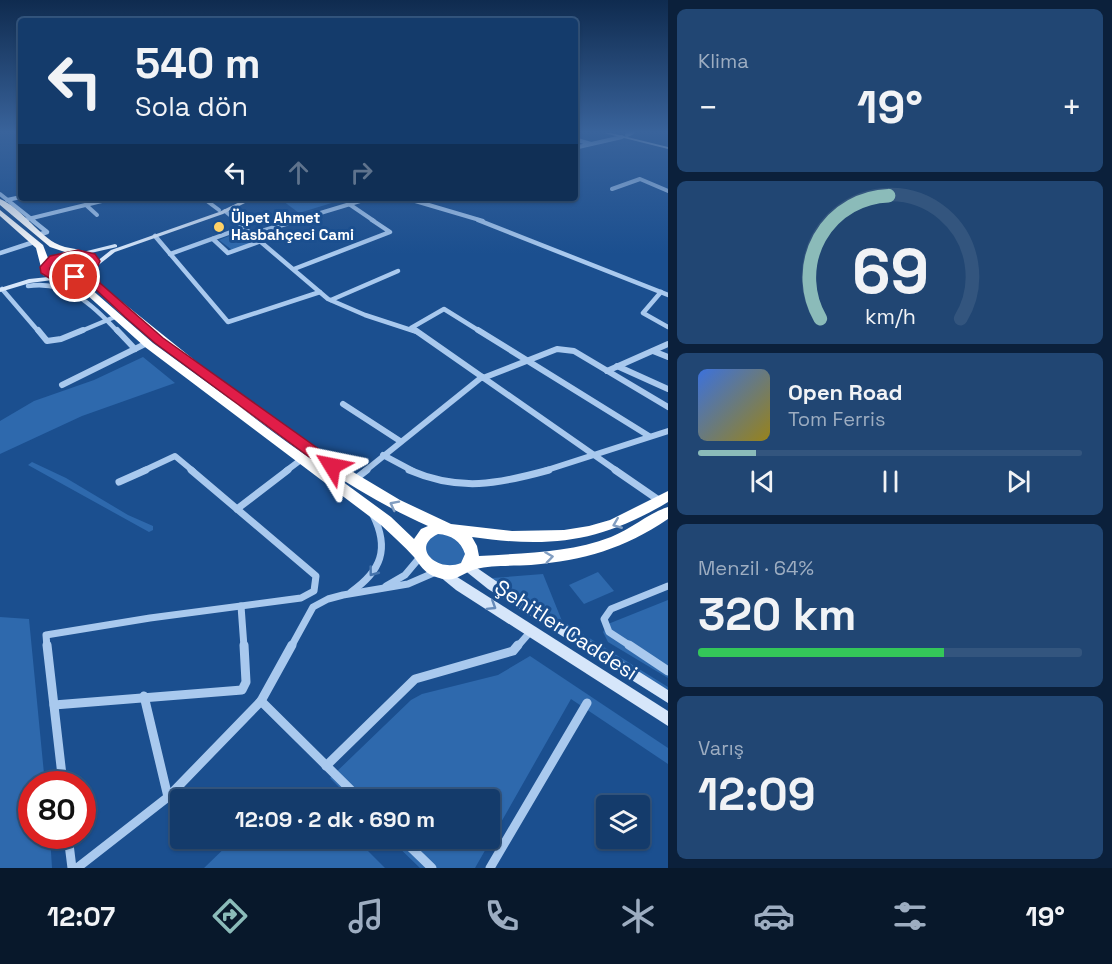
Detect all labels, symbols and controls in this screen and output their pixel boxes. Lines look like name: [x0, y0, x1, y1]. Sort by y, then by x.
text: 540 m: [135, 37, 261, 90]
icon: left: [36, 42, 114, 120]
text: Klima: [698, 48, 749, 74]
text: 19°: [857, 79, 923, 136]
text: −: [698, 87, 718, 129]
text: +: [1062, 87, 1082, 129]
text: Sola dön: [135, 89, 248, 124]
icon: left: [219, 156, 252, 189]
icon: ahead: [282, 156, 315, 189]
icon: right: [345, 156, 378, 189]
place label: Ülpet Ahmet Hasbahçeci Cami: [231, 208, 354, 244]
marker: Ülpet Ahmet Hasbahçeci Cami: [212, 220, 226, 234]
text: 69: [851, 232, 929, 311]
pin: [49, 251, 100, 302]
icon: arrive: [58, 260, 91, 293]
text: km/h: [864, 304, 916, 331]
text: Open Road: [788, 378, 903, 406]
text: Tom Ferris: [788, 406, 886, 432]
position arrow: [300, 434, 364, 498]
icon: previous: [746, 465, 779, 498]
icon: pause: [874, 465, 907, 498]
icon: next: [1002, 465, 1035, 498]
one-way arrow: [389, 500, 400, 512]
one-way arrow: [612, 517, 623, 529]
one-way arrow: [545, 551, 554, 563]
text: Menzil · 64%: [698, 555, 814, 581]
one-way arrow: [369, 566, 380, 577]
street label: Şehitler Caddesi: [490, 573, 643, 686]
text: 320 km: [698, 586, 857, 643]
one-way arrow: [485, 598, 496, 609]
text: Varış: [698, 735, 744, 761]
text: 12:09: [698, 766, 815, 823]
speed limit sign: 80: [18, 771, 96, 849]
map controls: [596, 795, 650, 849]
button: layers: [596, 795, 650, 849]
text: 12:09 · 2 dk · 690 m: [235, 805, 435, 833]
icon: directions: [209, 895, 251, 937]
icon: music: [345, 895, 387, 937]
icon: phone: [481, 895, 523, 937]
icon: climate: [617, 895, 659, 937]
icon: car: [753, 895, 795, 937]
icon: filters: [889, 895, 931, 937]
text: 12:07: [47, 899, 115, 934]
text: 19°: [1025, 899, 1065, 934]

